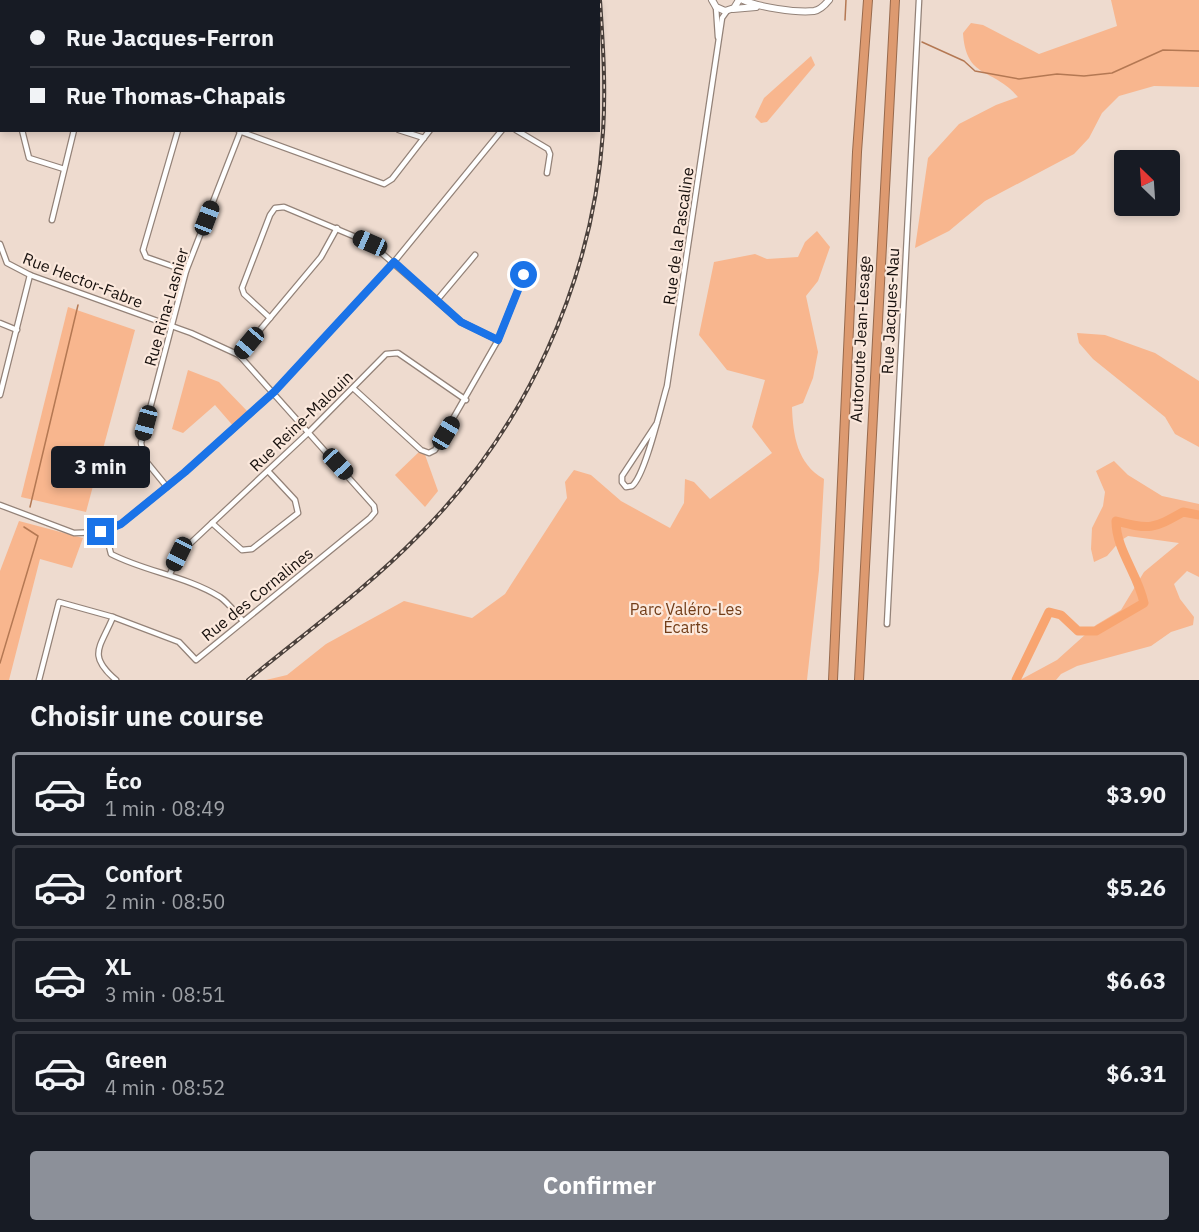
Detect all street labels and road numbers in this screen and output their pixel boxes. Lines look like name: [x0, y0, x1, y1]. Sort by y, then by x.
street label: Rue de la Pascaline: [658, 166, 698, 306]
street label: Rue Rina-Lasnier: [140, 245, 192, 368]
street label: Rue Jacques-Nau: [877, 247, 903, 375]
street label: Rue Hector-Fabre: [20, 248, 146, 312]
street label: Autoroute Jean-Lesage: [846, 255, 874, 423]
street label: Rue Reine-Malouin: [245, 367, 357, 475]
street label: Rue des Cornalines: [197, 543, 317, 645]

